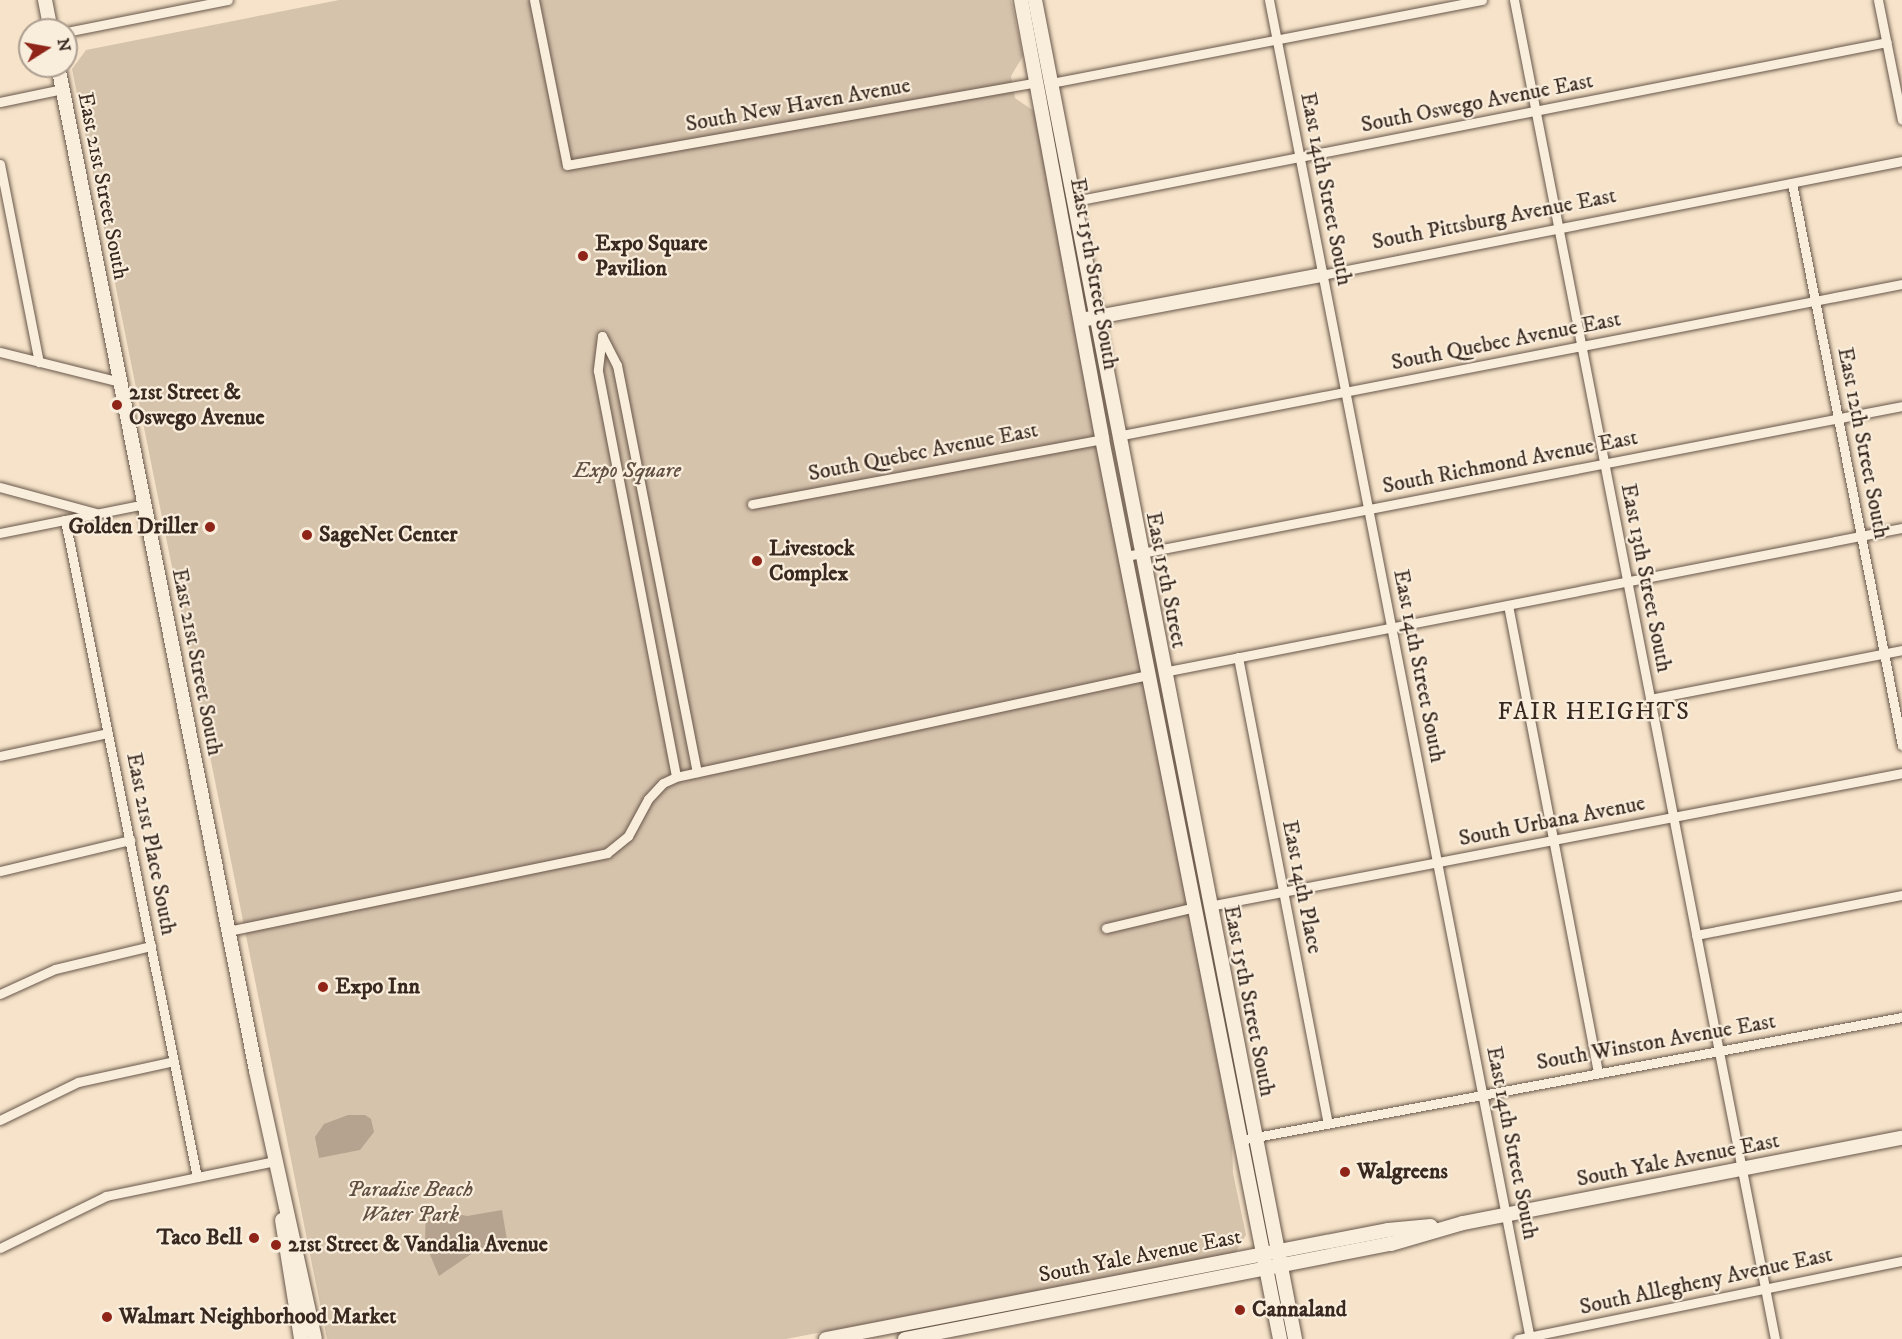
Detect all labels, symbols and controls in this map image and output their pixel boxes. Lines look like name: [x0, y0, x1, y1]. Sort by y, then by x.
north arrow: [18, 18, 78, 78]
text: N: [53, 37, 75, 53]
street label: South Oswego Avenue East: [1359, 68, 1595, 138]
street label: South New Haven Avenue: [684, 72, 912, 138]
street label: East 21st Street South: [72, 90, 134, 282]
street label: East 14th Street South: [1294, 90, 1358, 288]
street label: East 15th Street South: [1064, 176, 1124, 372]
street label: South Pittsburg Avenue East: [1370, 182, 1618, 256]
place label: Expo Square Pavilion: [595, 230, 708, 282]
marker: Expo Square Pavilion: [576, 249, 590, 263]
street label: South Quebec Avenue East: [1389, 306, 1623, 376]
street label: East 12th Street South: [1831, 345, 1895, 541]
place label: 21st Street & Oswego Avenue: [129, 379, 265, 430]
marker: 21st Street & Oswego Avenue: [110, 398, 124, 412]
street label: South Quebec Avenue East: [806, 417, 1040, 487]
street label: South Richmond Avenue East: [1380, 424, 1640, 500]
park label: Expo Square: [573, 458, 681, 484]
street label: East 13th Street South: [1615, 481, 1677, 675]
street label: East 15th Street: [1140, 510, 1192, 650]
place label: Golden Driller: [68, 514, 198, 540]
marker: Golden Driller: [203, 520, 217, 534]
place label: SageNet Center: [319, 522, 458, 548]
marker: SageNet Center: [300, 528, 314, 542]
place label: Livestock Complex: [769, 535, 855, 586]
marker: Livestock Complex: [750, 554, 764, 568]
street label: East 21st Street South: [166, 566, 228, 758]
street label: East 14th Street South: [1387, 567, 1451, 765]
district label: FAIR HEIGHTS: [1498, 699, 1690, 727]
street label: East 21st Place South: [120, 750, 182, 938]
street label: South Urbana Avenue: [1457, 790, 1647, 852]
street label: East 14th Place: [1276, 818, 1328, 956]
street label: East 15th Street South: [1217, 903, 1281, 1099]
place label: Expo Inn: [335, 974, 420, 1000]
marker: Expo Inn: [316, 980, 330, 994]
street label: South Winston Avenue East: [1534, 1008, 1778, 1076]
street label: East 14th Street South: [1480, 1044, 1544, 1242]
street label: South Yale Avenue East: [1574, 1127, 1782, 1193]
place label: Walgreens: [1357, 1159, 1448, 1185]
marker: Walgreens: [1338, 1165, 1352, 1179]
park label: Paradise Beach Water Park: [347, 1176, 473, 1228]
street label: South Yale Avenue East: [1036, 1223, 1244, 1289]
place label: Taco Bell: [157, 1225, 242, 1251]
marker: Taco Bell: [247, 1231, 261, 1245]
place label: 21st Street & Vandalia Avenue: [288, 1232, 548, 1258]
marker: 21st Street & Vandalia Avenue: [269, 1238, 283, 1252]
street label: South Allegheny Avenue East: [1577, 1241, 1835, 1321]
place label: Cannaland: [1252, 1297, 1347, 1323]
marker: Cannaland: [1233, 1303, 1247, 1317]
place label: Walmart Neighborhood Market: [119, 1304, 396, 1330]
marker: Walmart Neighborhood Market: [100, 1310, 114, 1324]

